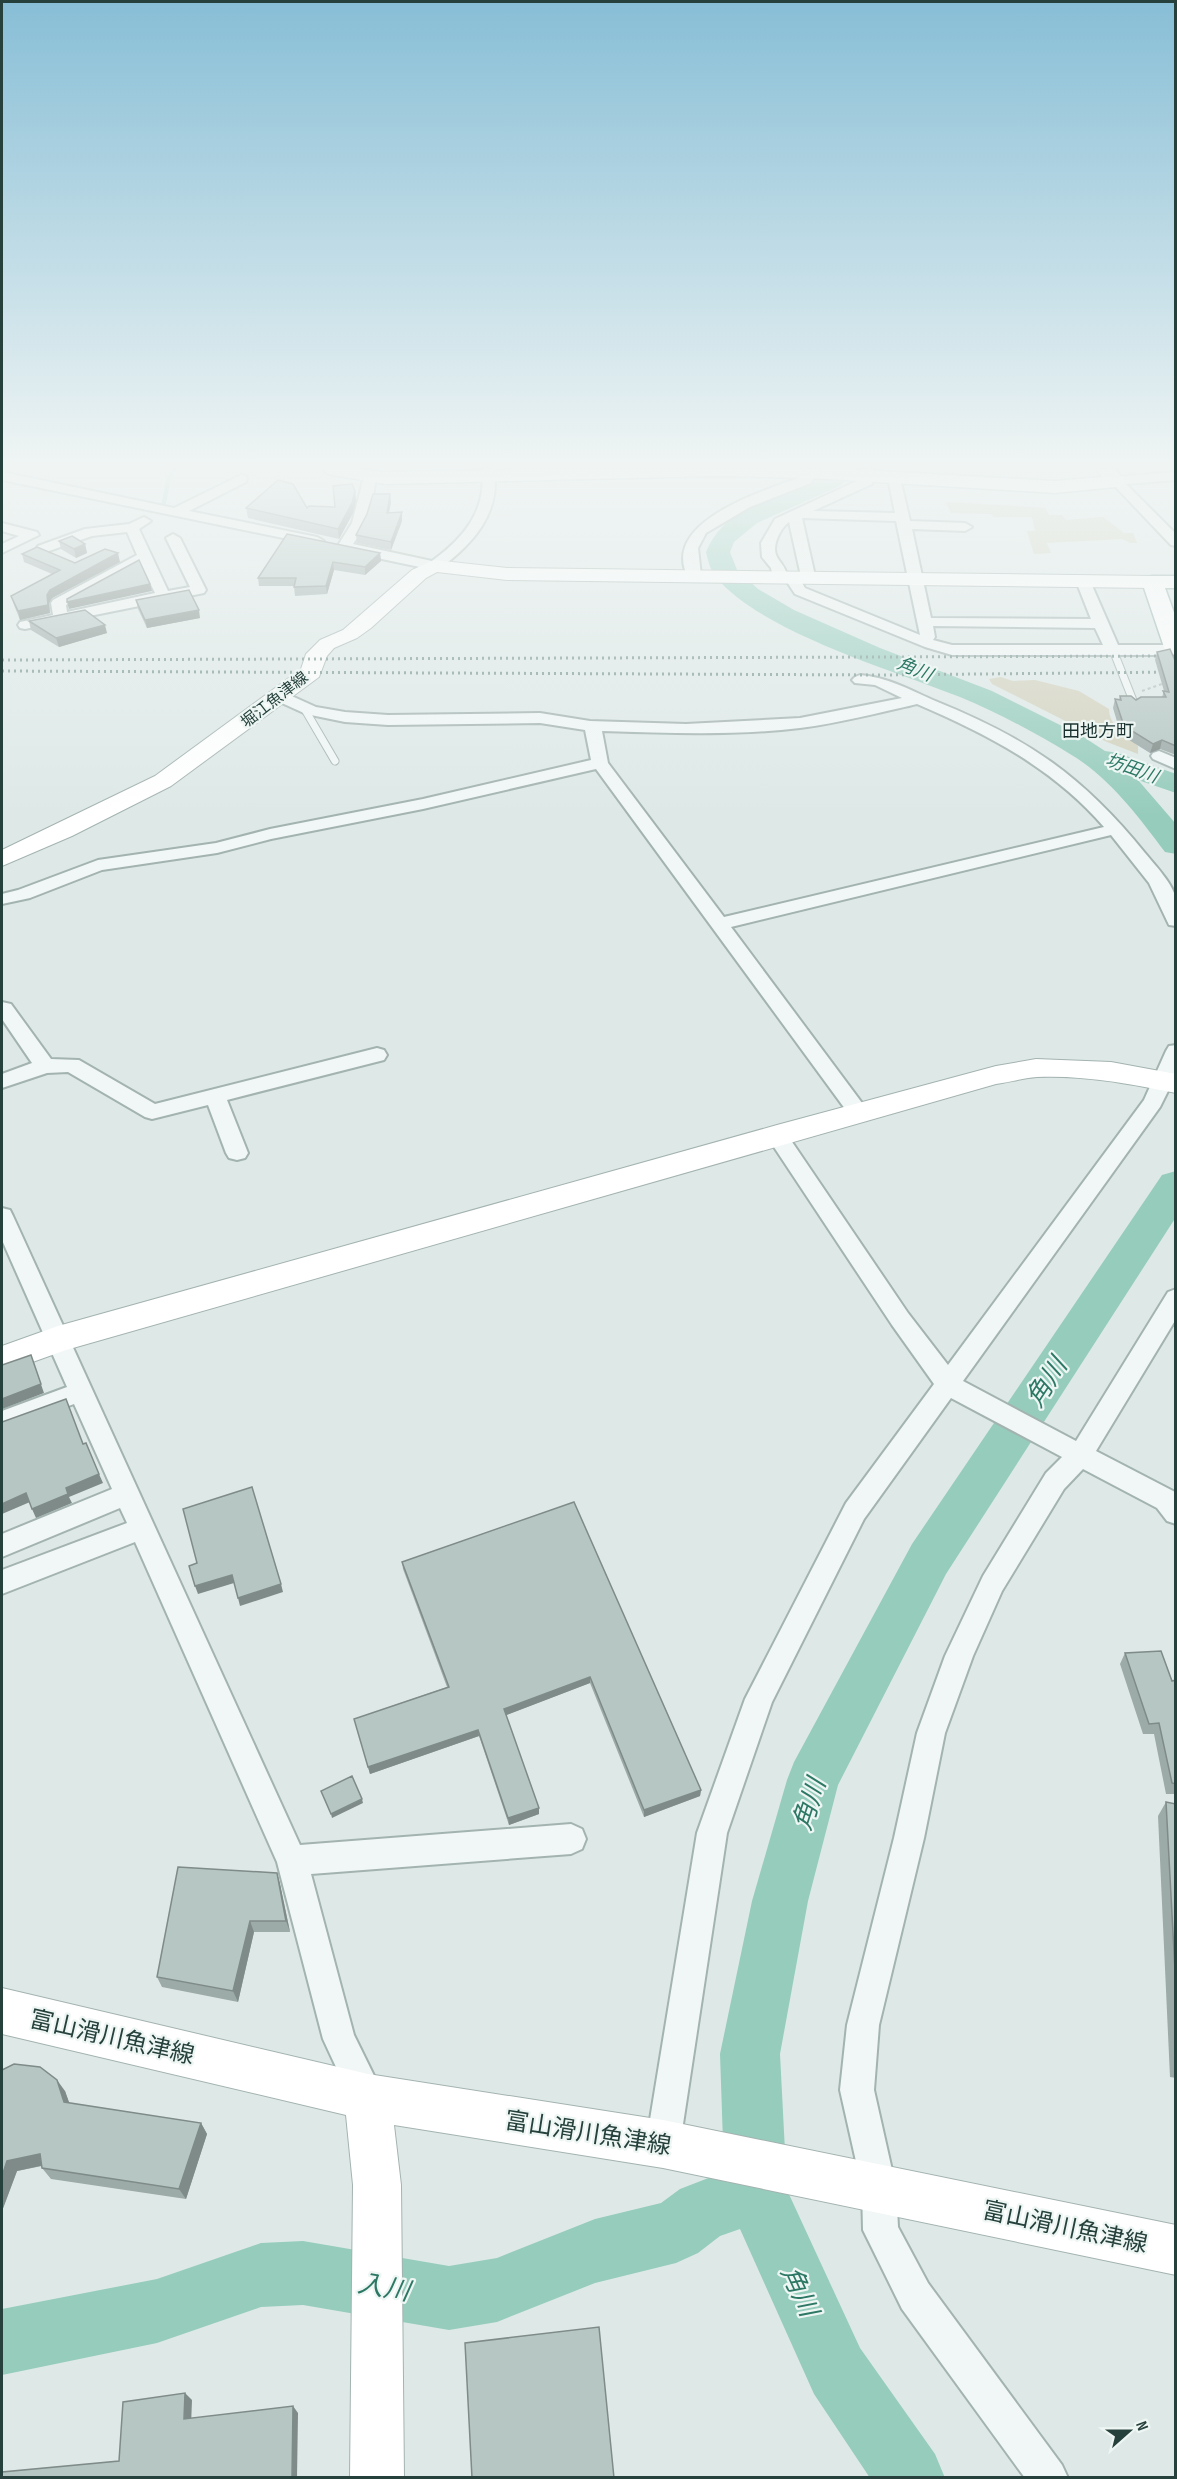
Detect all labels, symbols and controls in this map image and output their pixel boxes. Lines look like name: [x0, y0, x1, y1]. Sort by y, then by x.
water label: 角川: [894, 653, 937, 687]
street label: 堀江魚津線: [237, 667, 312, 732]
district label: 田地方町: [1062, 721, 1134, 742]
water label: 坊田川: [1103, 749, 1163, 788]
water label: 角川: [1020, 1350, 1076, 1413]
water label: 角川: [788, 1772, 834, 1834]
street label: 富山滑川魚津線: [27, 2004, 197, 2071]
street label: 富山滑川魚津線: [503, 2106, 673, 2161]
street label: 富山滑川魚津線: [980, 2196, 1150, 2259]
water label: 角川: [774, 2262, 825, 2324]
water label: 入川: [355, 2269, 415, 2309]
north arrow: [1099, 2401, 1159, 2461]
text: N: [1131, 2419, 1152, 2434]

